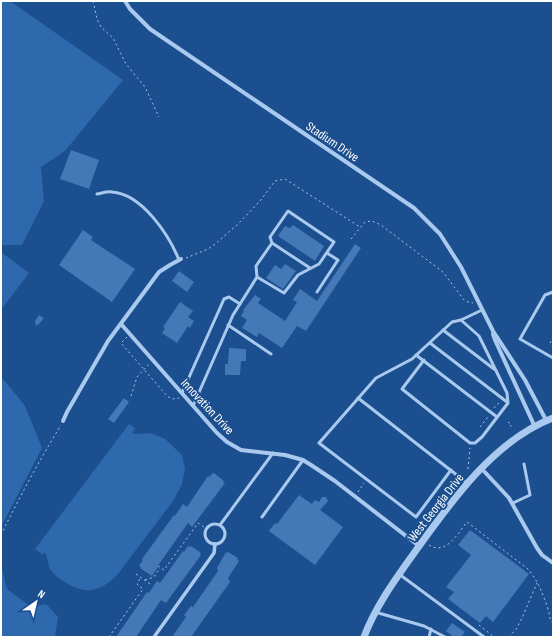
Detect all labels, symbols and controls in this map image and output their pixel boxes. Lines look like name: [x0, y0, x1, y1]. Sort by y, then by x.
street label: Stadium Drive: [303, 118, 362, 165]
street label: Innovation Drive: [177, 375, 237, 438]
street label: West Georgia Drive: [404, 470, 467, 545]
north arrow: [16, 582, 56, 622]
text: N: [35, 587, 47, 601]

